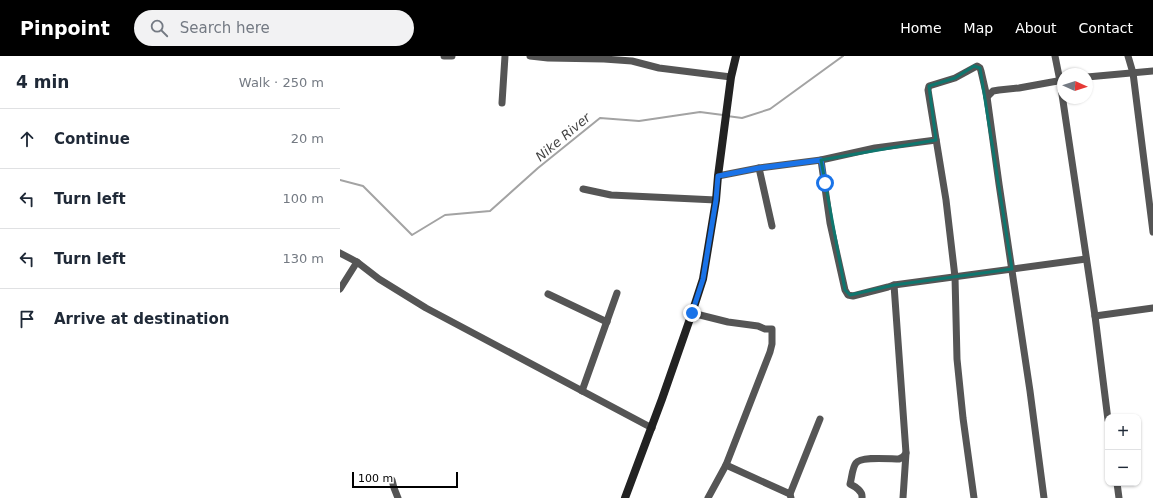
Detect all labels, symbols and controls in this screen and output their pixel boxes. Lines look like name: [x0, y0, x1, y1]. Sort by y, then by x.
search box: [134, 10, 414, 46]
text: Pinpoint: [20, 17, 110, 39]
icon: search: [148, 17, 170, 39]
text: Search here: [180, 19, 270, 37]
text: Home: [900, 20, 942, 36]
text: Map: [964, 20, 993, 36]
text: About: [1015, 20, 1057, 36]
text: Contact: [1079, 20, 1133, 36]
north arrow: [1057, 68, 1093, 104]
text: 4 min: [16, 72, 69, 92]
text: Walk · 250 m: [239, 75, 324, 90]
water label: Nike River: [533, 109, 595, 164]
icon: ahead: [16, 128, 38, 150]
text: Continue: [54, 130, 130, 148]
text: 20 m: [291, 131, 324, 146]
route start: [816, 174, 834, 192]
icon: left: [16, 188, 38, 210]
text: Turn left: [54, 190, 126, 208]
text: 100 m: [282, 191, 324, 206]
icon: left: [16, 248, 38, 270]
text: Turn left: [54, 250, 126, 268]
text: 130 m: [282, 251, 324, 266]
route end: [683, 304, 701, 322]
icon: arrive: [16, 308, 38, 330]
text: Arrive at destination: [54, 310, 229, 328]
map controls: [1105, 414, 1141, 486]
button: +: [1105, 414, 1141, 450]
button: −: [1105, 450, 1141, 486]
scale bar: [352, 470, 458, 489]
text: 100 m: [358, 472, 393, 485]

